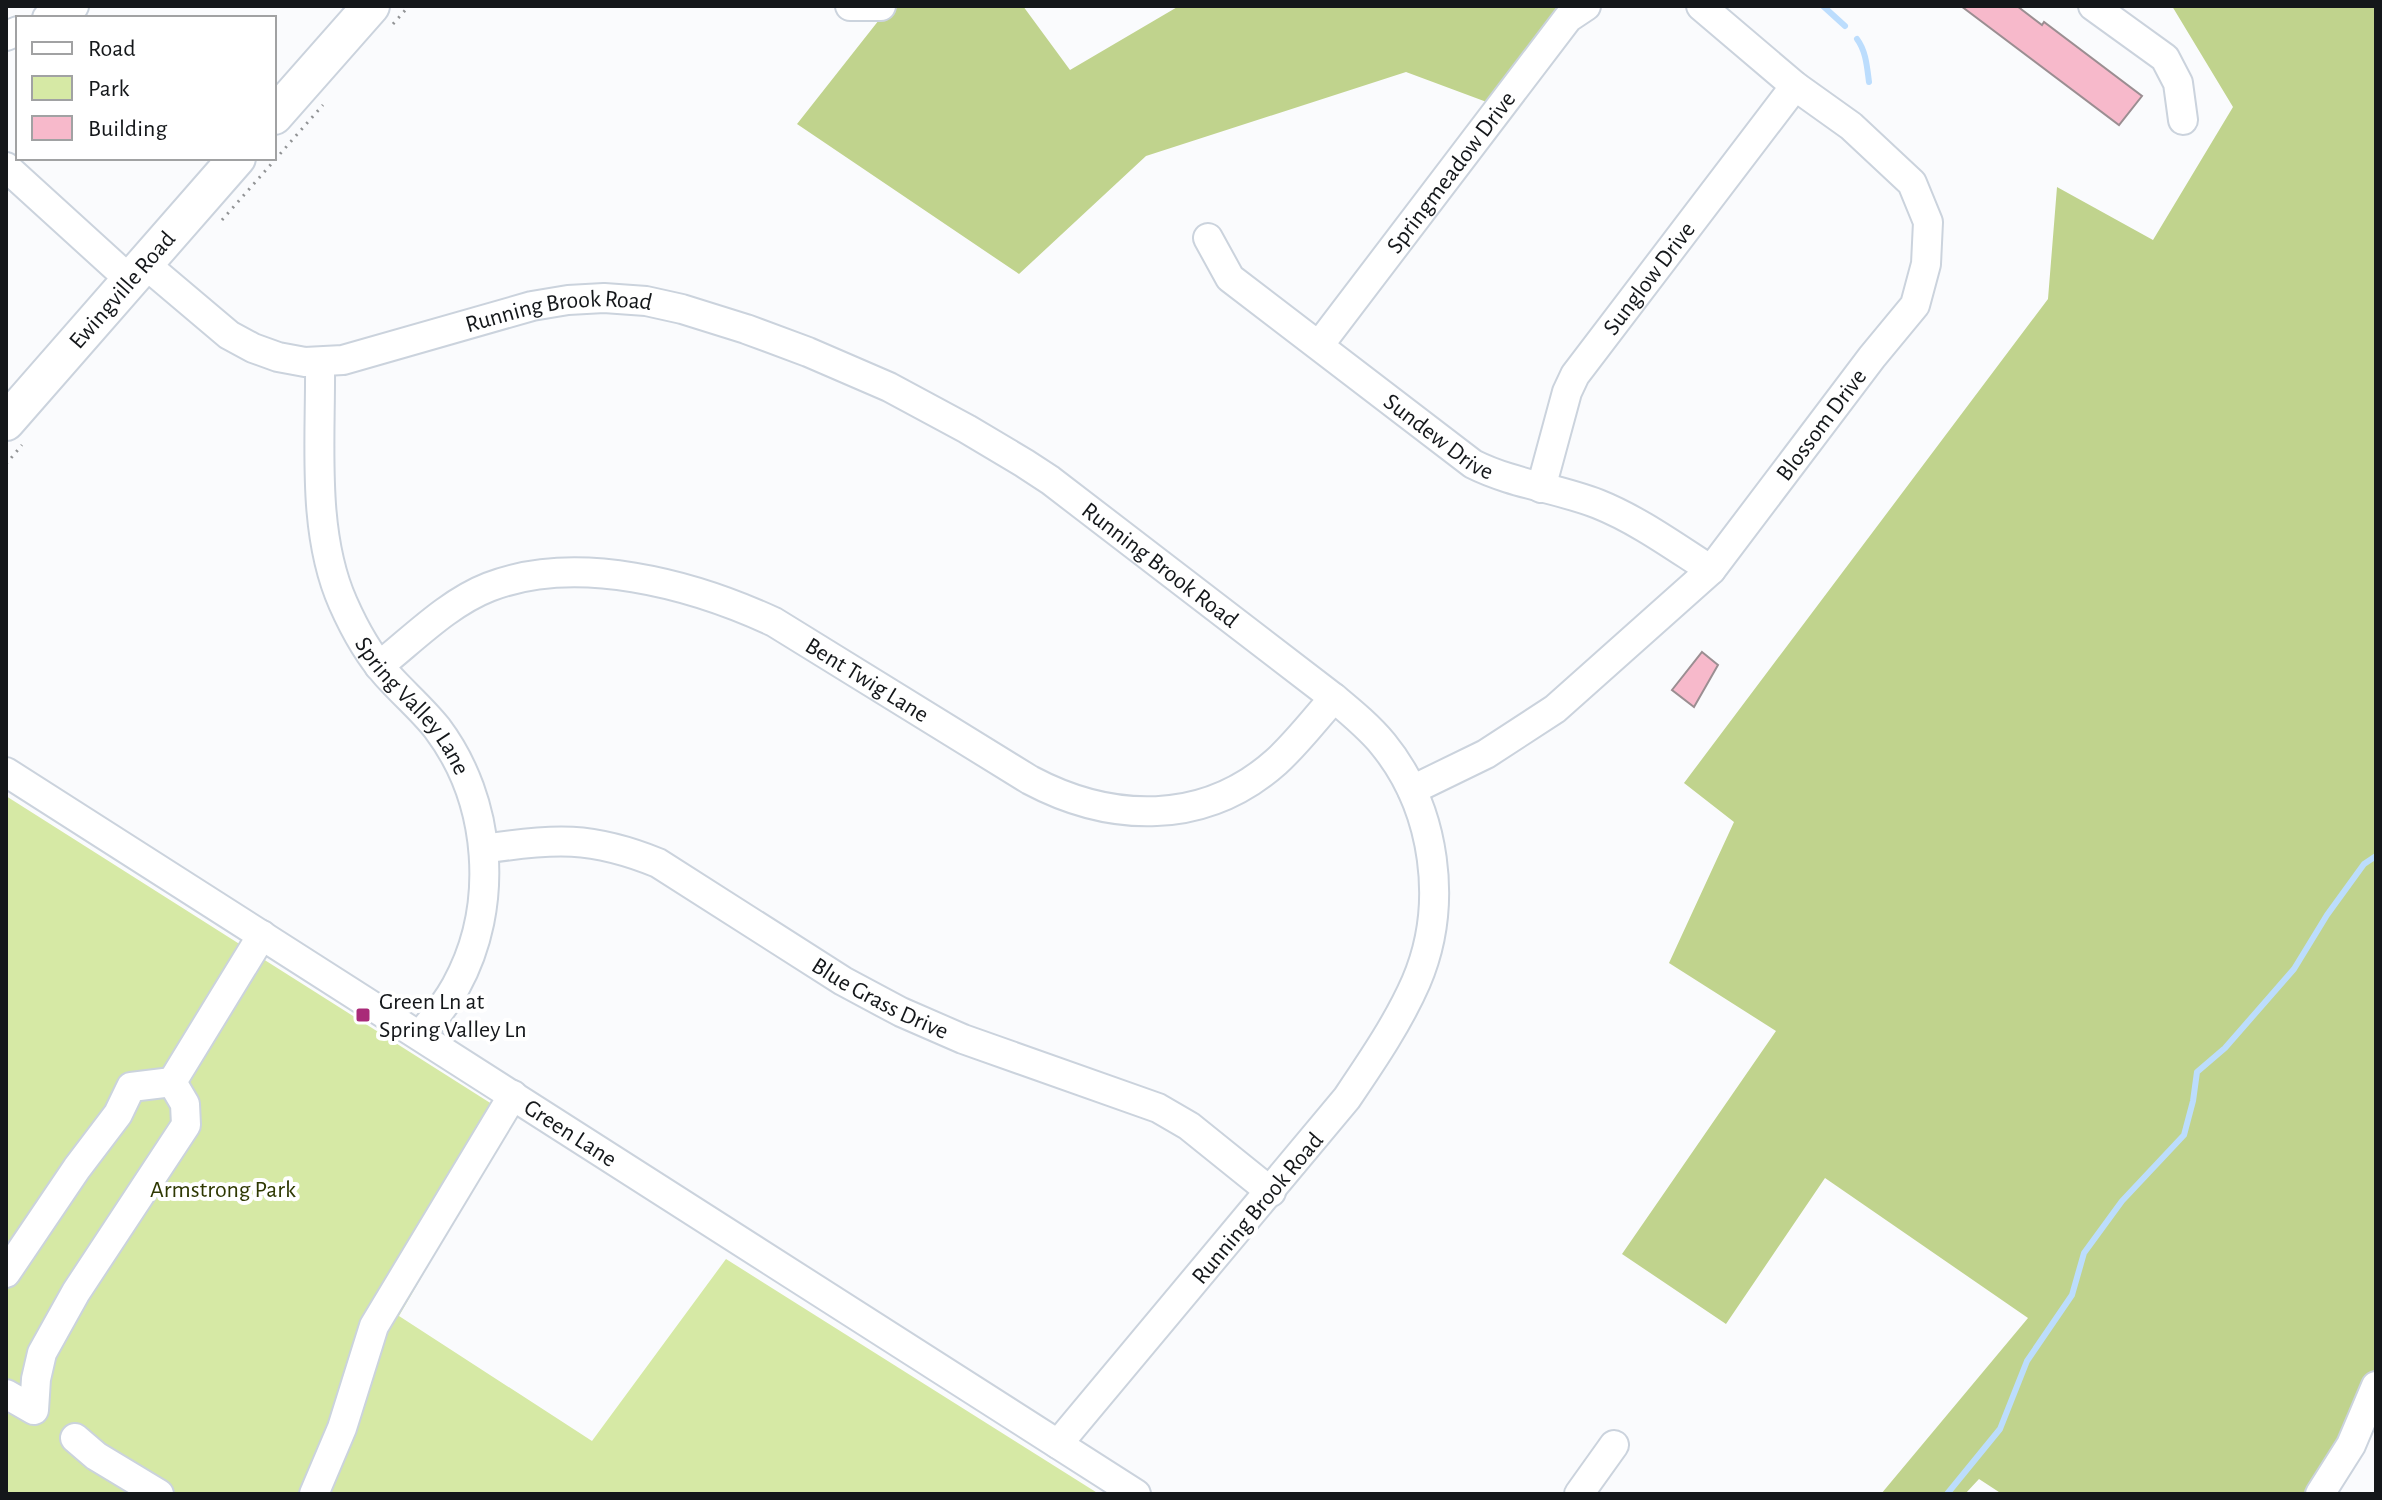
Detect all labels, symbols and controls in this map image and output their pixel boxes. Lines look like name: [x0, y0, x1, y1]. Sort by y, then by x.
legend: [16, 16, 276, 160]
text: Road: [88, 37, 136, 61]
text: Park: [88, 77, 129, 101]
street label: Springmeadow Drive: [1383, 87, 1521, 258]
text: Building: [88, 117, 167, 141]
street label: Sunglow Drive: [1599, 218, 1700, 340]
street label: Ewingville Road: [65, 227, 180, 354]
street label: Running Brook Road: [463, 287, 655, 337]
street label: Blossom Drive: [1772, 365, 1871, 485]
street label: Sundew Drive: [1379, 389, 1496, 485]
street label: Running Brook Road: [1077, 498, 1242, 633]
street label: Spring Valley Lane: [350, 633, 473, 779]
street label: Bent Twig Lane: [801, 634, 933, 727]
street label: Blue Grass Drive: [807, 953, 952, 1044]
place label: Green Ln at Spring Valley Ln: [379, 990, 527, 1042]
marker: Green Ln at Spring Valley Ln: [354, 1006, 372, 1024]
street label: Green Lane: [520, 1095, 621, 1172]
street label: Running Brook Road: [1188, 1128, 1328, 1289]
park label: Armstrong Park: [150, 1178, 296, 1202]

